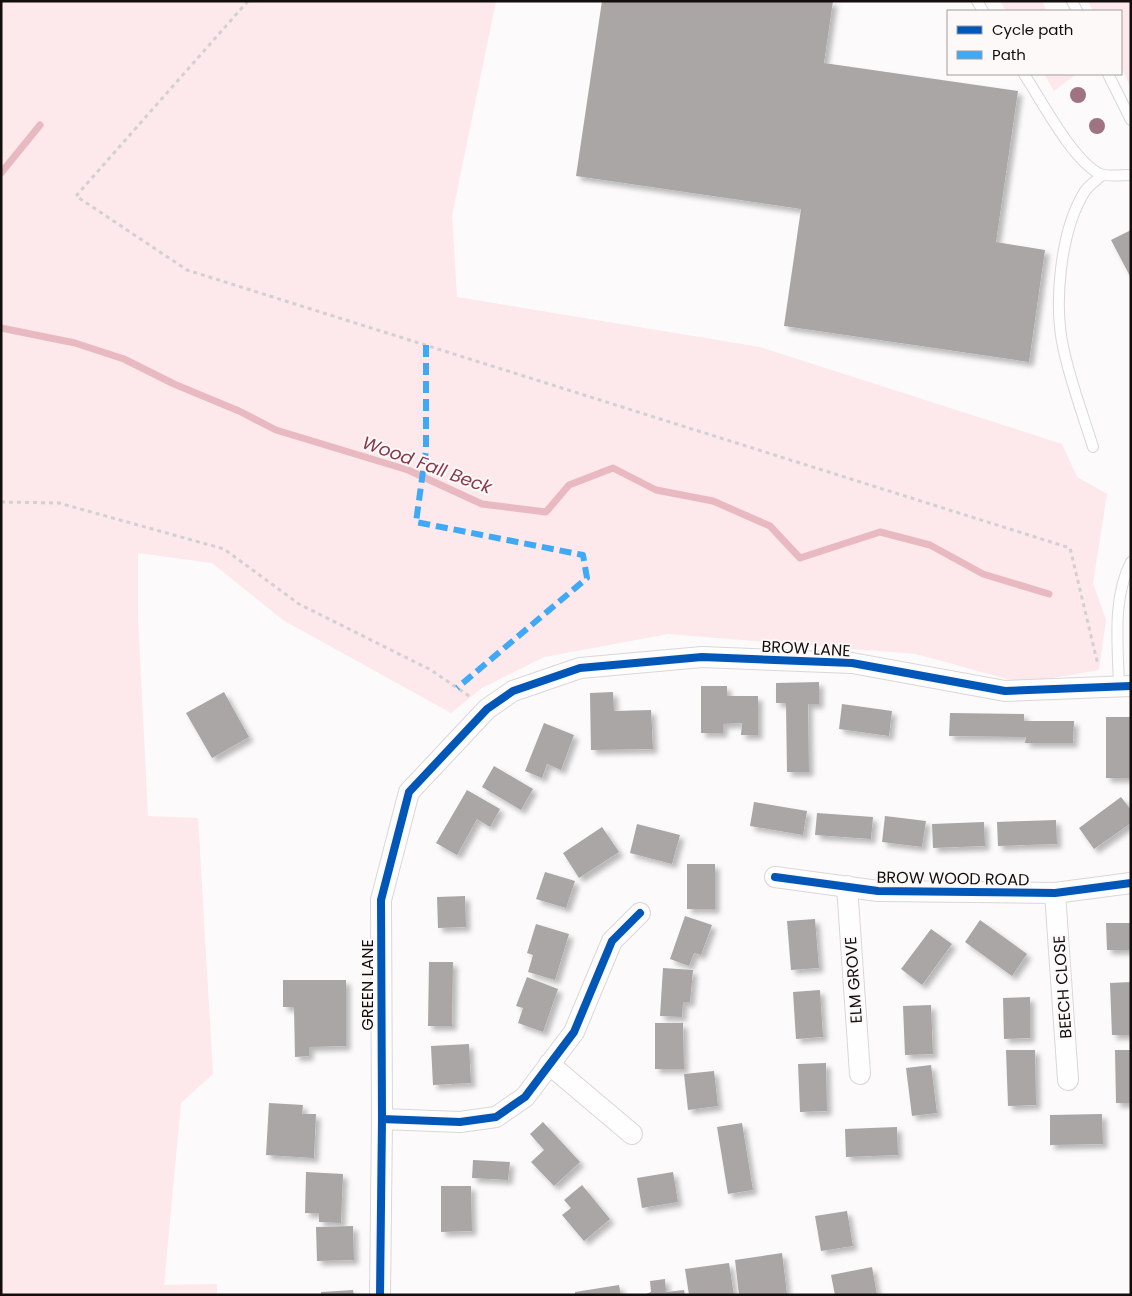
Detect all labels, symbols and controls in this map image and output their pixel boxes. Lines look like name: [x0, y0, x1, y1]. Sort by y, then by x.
legend: [947, 10, 1122, 75]
text: Cycle path: [992, 19, 1073, 40]
text: Path: [992, 44, 1026, 65]
water label: Wood Fall Beck: [359, 430, 496, 500]
street label: BROW LANE: [761, 635, 851, 662]
street label: BROW WOOD ROAD: [876, 866, 1030, 891]
street label: BEECH CLOSE: [1047, 935, 1078, 1039]
street label: ELM GROVE: [839, 936, 868, 1024]
street label: GREEN LANE: [356, 939, 379, 1031]

